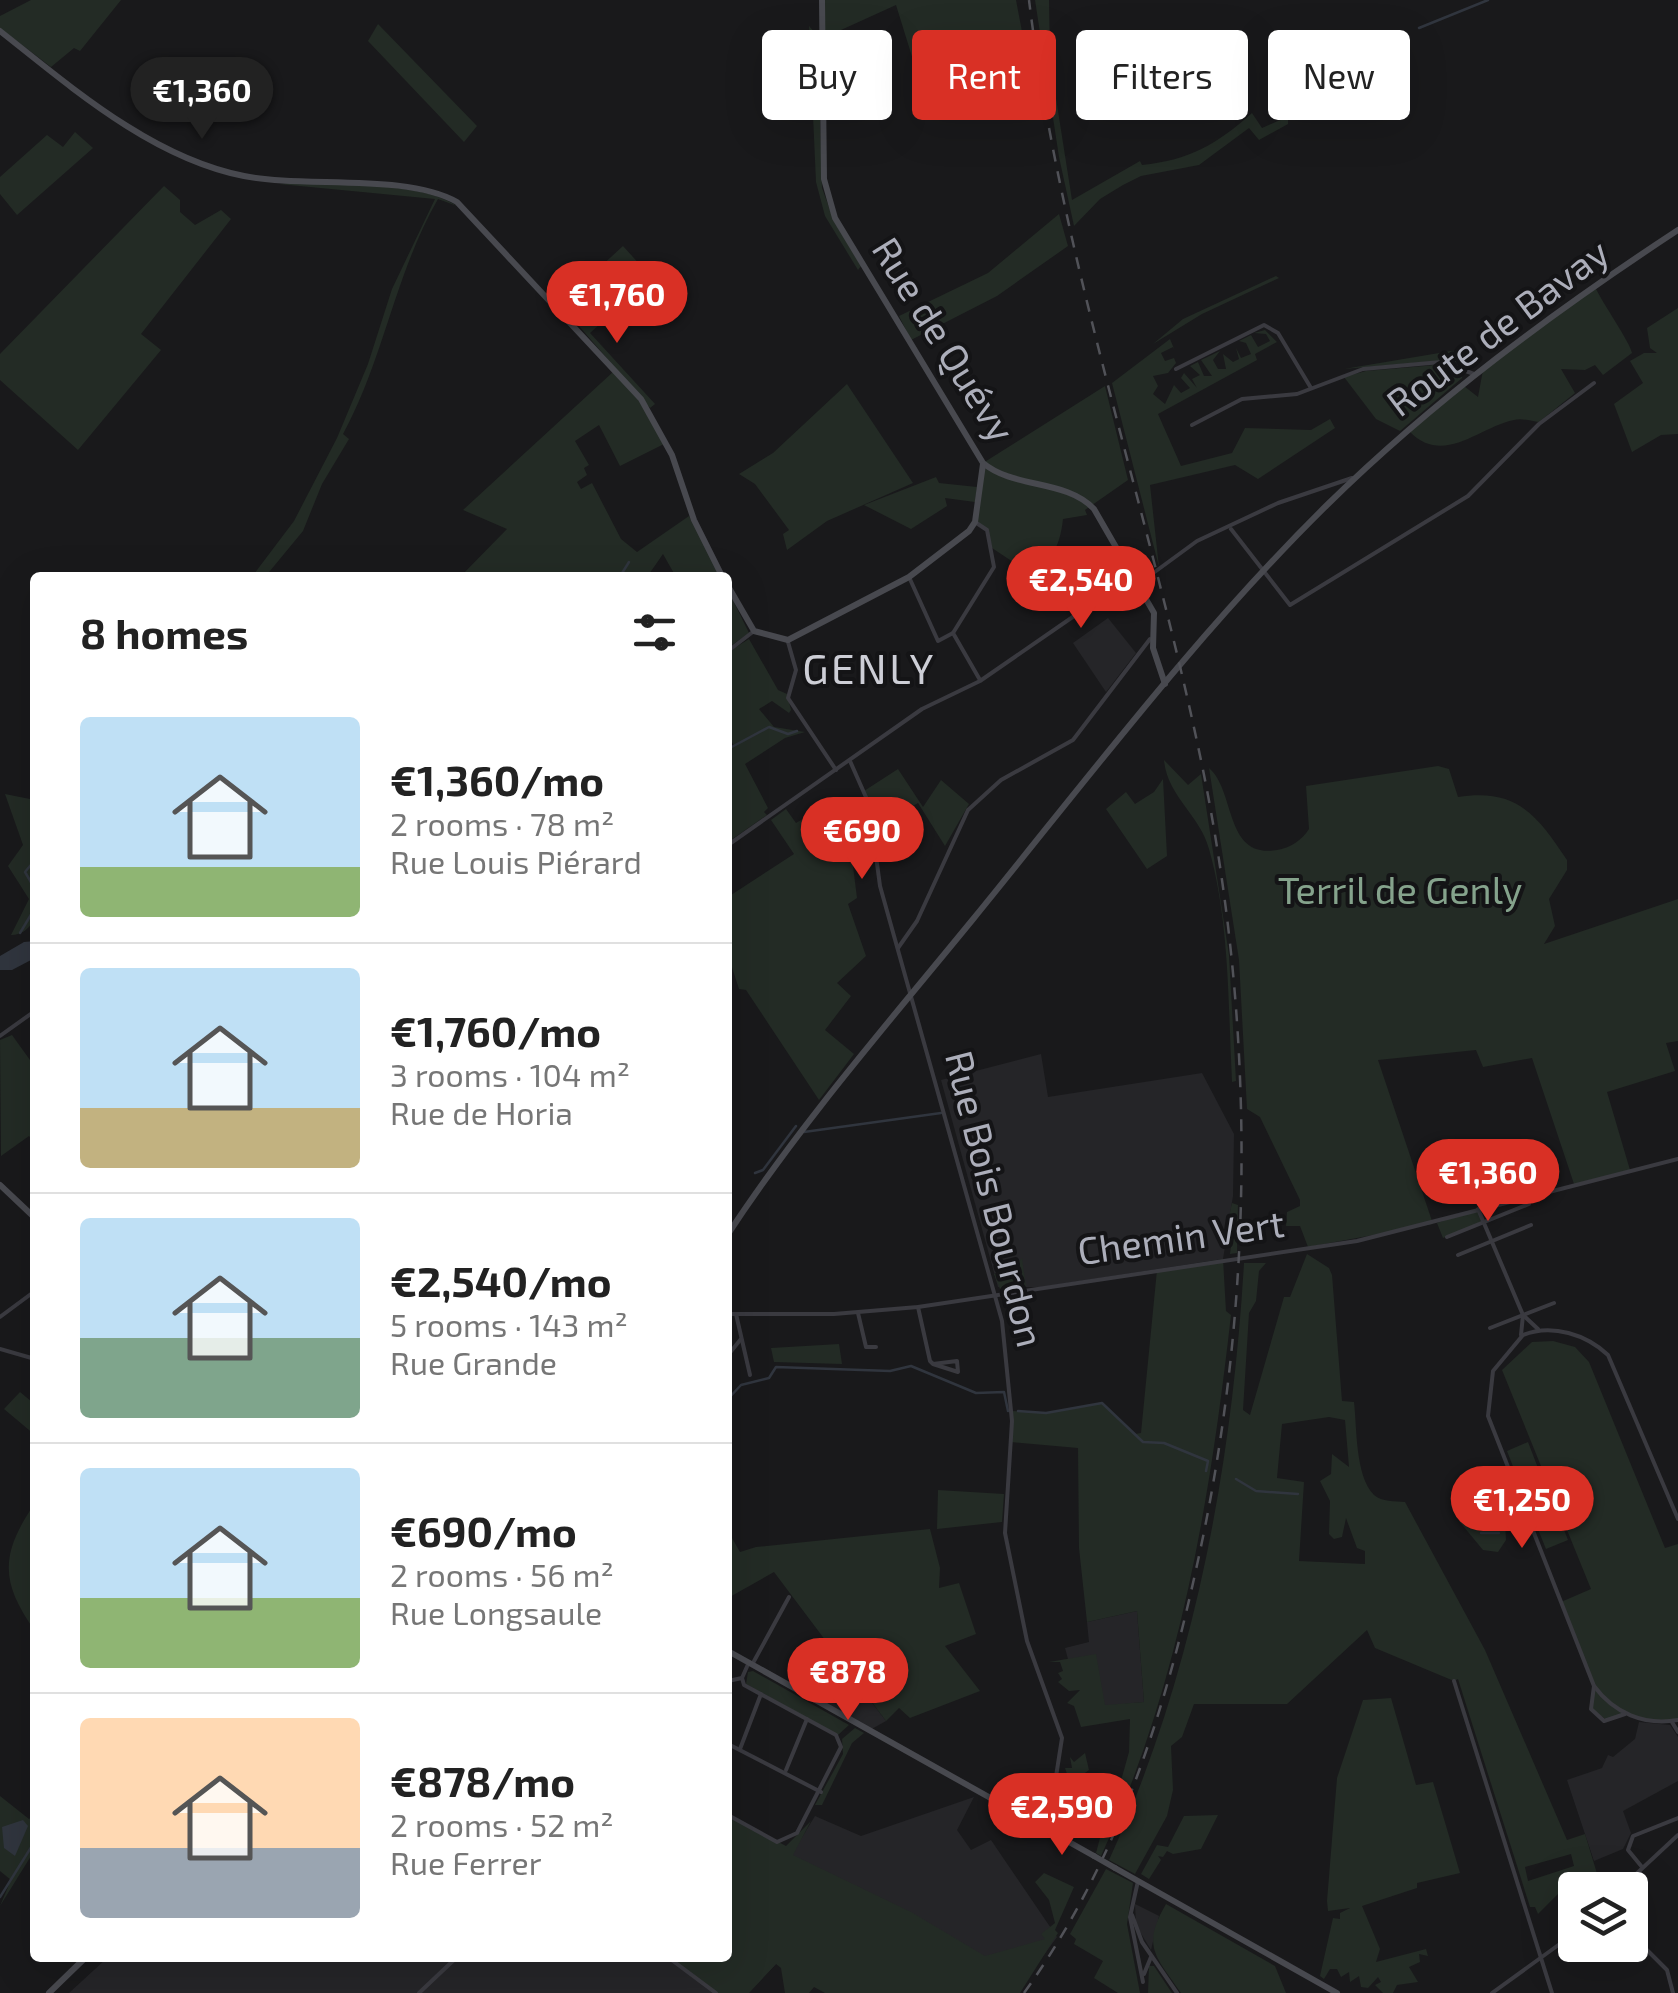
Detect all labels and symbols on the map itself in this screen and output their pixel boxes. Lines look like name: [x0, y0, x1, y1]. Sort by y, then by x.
pin: €1,360: [121, 57, 283, 142]
street label: Rue de Quévy: [864, 228, 1026, 450]
street label: Route de Bavay: [1377, 228, 1617, 425]
pin: €1,760: [536, 261, 698, 346]
pin: €2,540: [1000, 546, 1162, 631]
district label: GENLY: [802, 642, 936, 692]
pin: €690: [803, 797, 921, 882]
park label: Terril de Genly: [1278, 866, 1522, 912]
street label: Rue Bois Bourdon: [937, 1046, 1055, 1351]
pin: €1,360: [1407, 1139, 1569, 1224]
street label: Chemin Vert: [1074, 1199, 1287, 1273]
pin: €1,250: [1441, 1466, 1603, 1551]
pin: €878: [789, 1638, 907, 1723]
pin: €2,590: [981, 1773, 1143, 1858]

